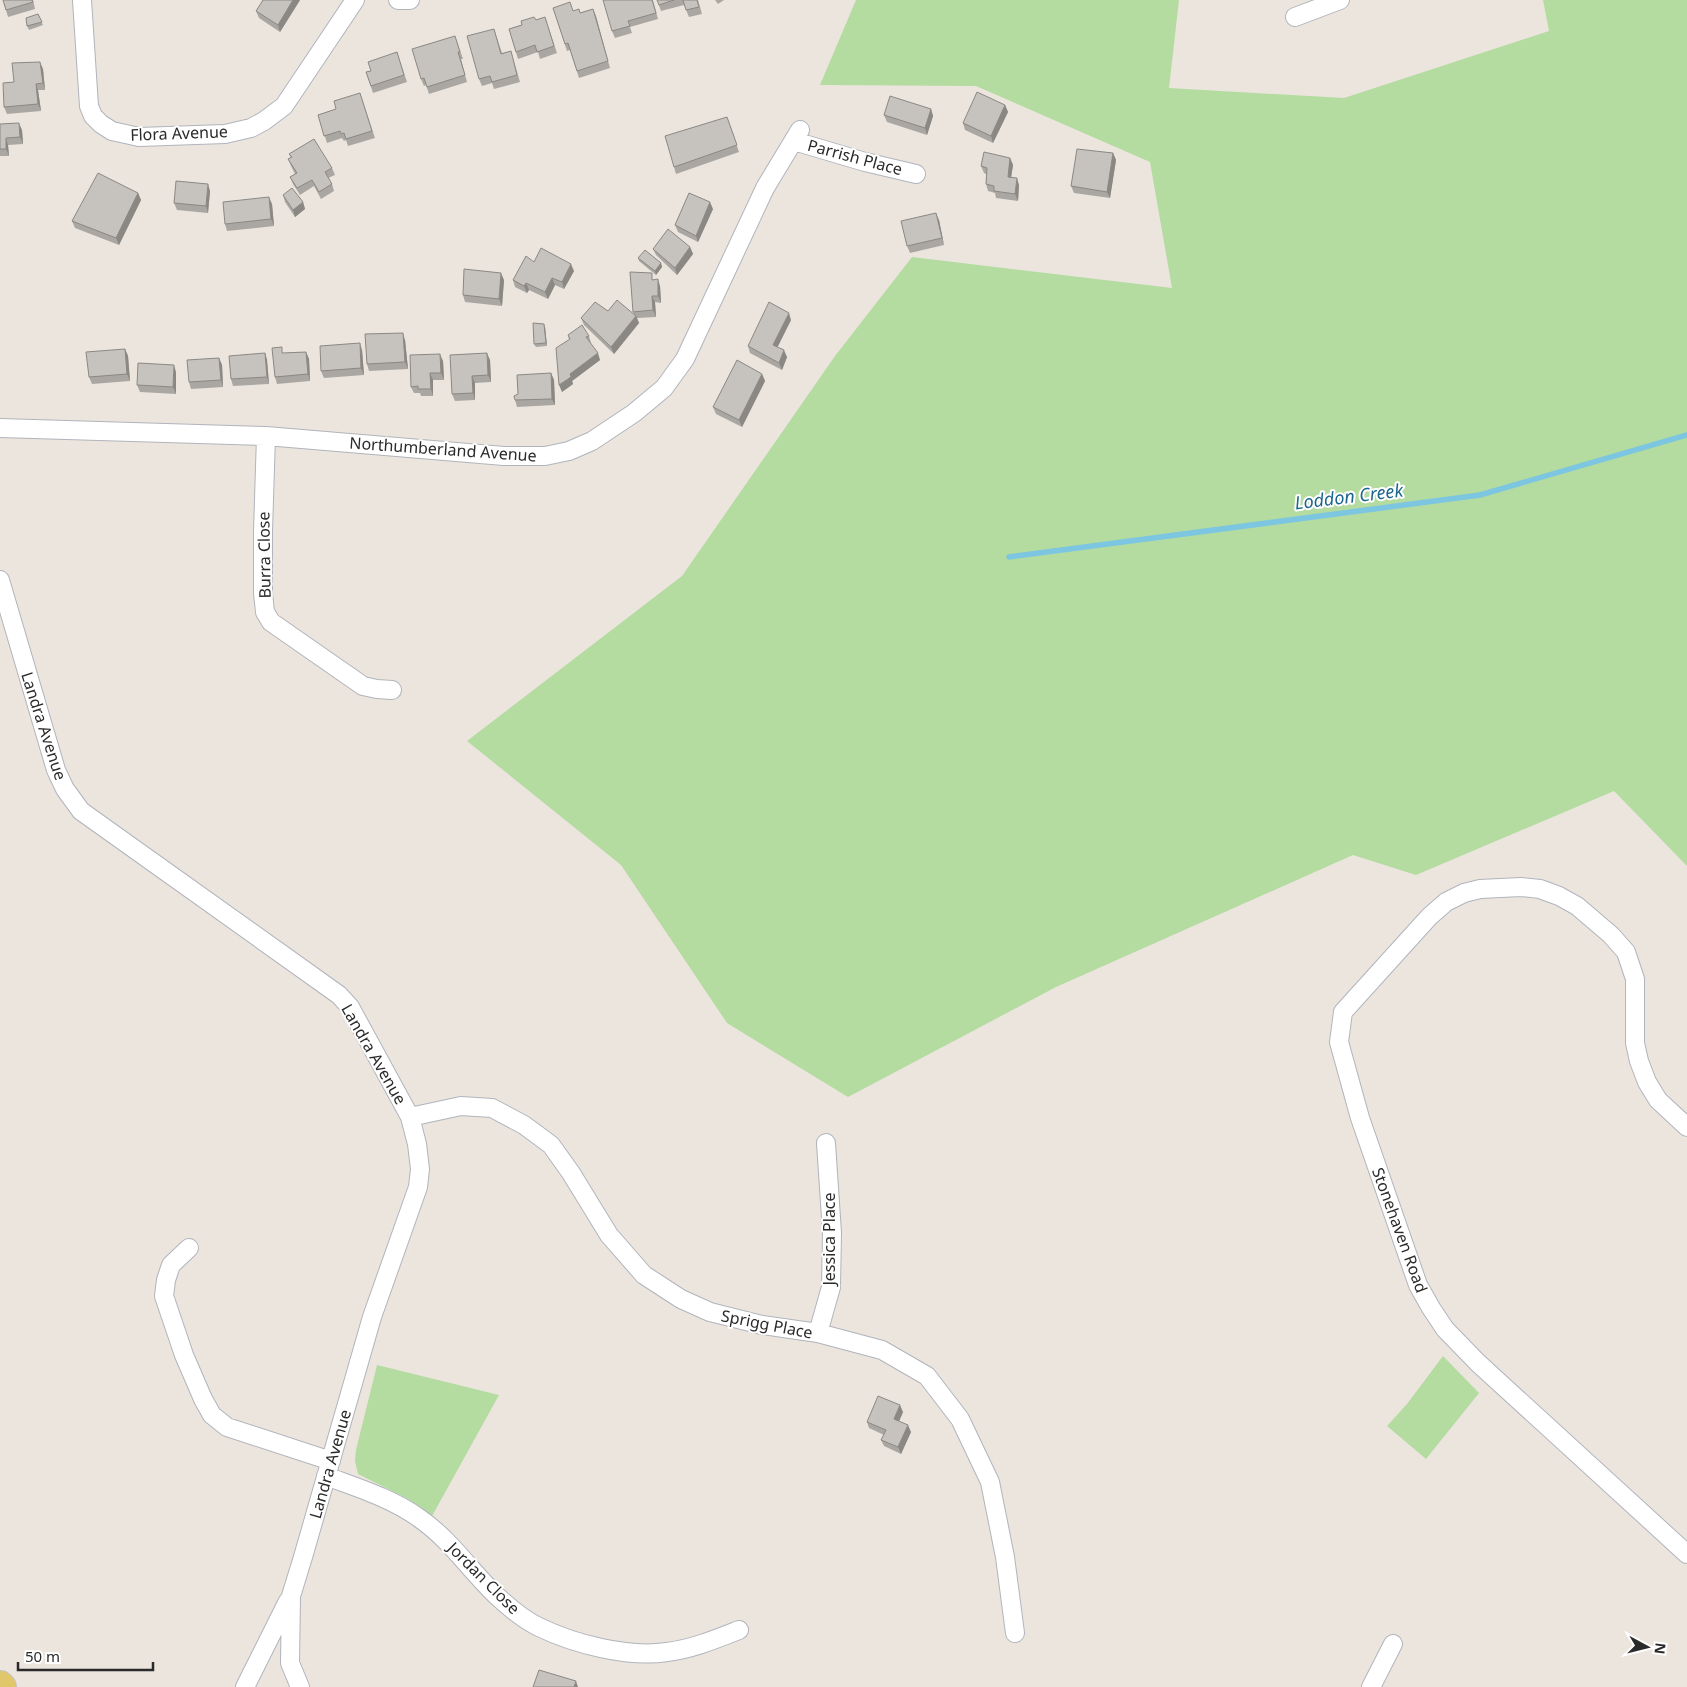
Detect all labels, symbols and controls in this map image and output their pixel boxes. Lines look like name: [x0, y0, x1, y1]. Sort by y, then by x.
street label: Flora Avenue: [130, 120, 228, 146]
street label: Parrish Place: [805, 134, 905, 180]
street label: Northumberland Avenue: [349, 431, 537, 467]
water label: Loddon Creek: [1293, 477, 1406, 515]
street label: Burra Close: [252, 511, 276, 599]
street label: Landra Avenue: [16, 669, 72, 783]
street label: Landra Avenue: [336, 1000, 412, 1108]
street label: Stonehaven Road: [1367, 1164, 1433, 1296]
street label: Jessica Place: [818, 1192, 840, 1288]
street label: Sprigg Place: [719, 1304, 815, 1344]
street label: Landra Avenue: [304, 1407, 356, 1521]
street label: Jordan Close: [442, 1536, 525, 1619]
north arrow: [1622, 1622, 1672, 1672]
scale bar: [18, 1640, 152, 1672]
text: N: [1650, 1642, 1671, 1655]
text: 50 m: [25, 1646, 60, 1666]

